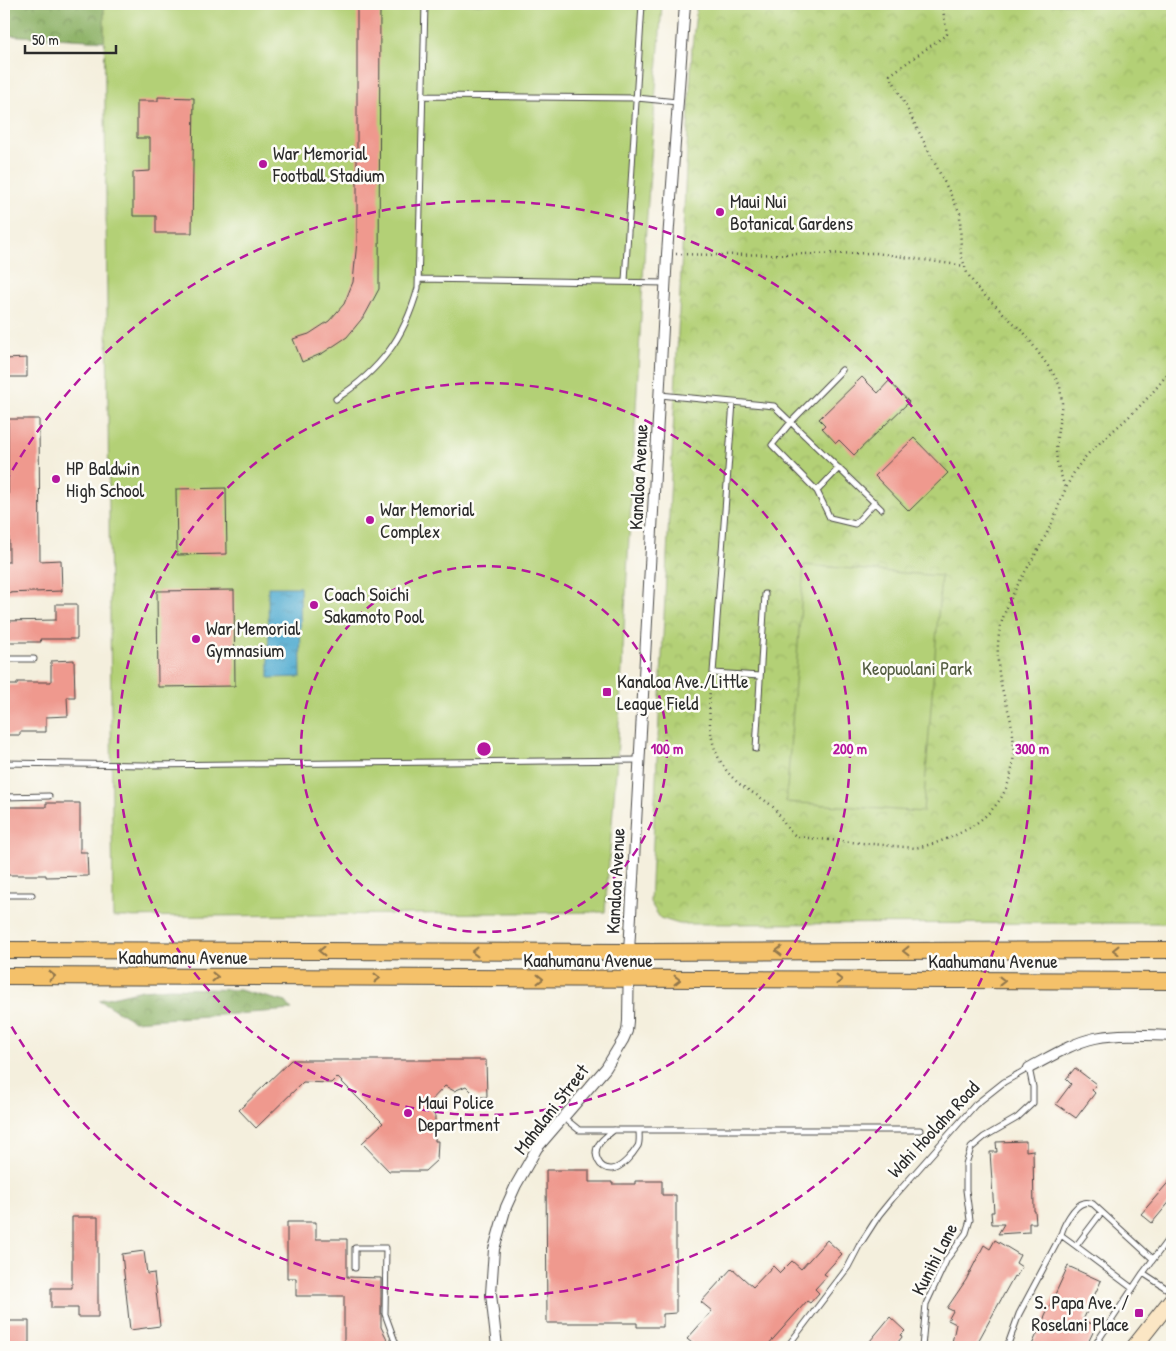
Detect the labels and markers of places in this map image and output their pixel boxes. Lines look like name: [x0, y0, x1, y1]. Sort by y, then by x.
place label: War Memorial Football Stadium: [272, 140, 385, 188]
marker: War Memorial Football Stadium: [257, 158, 269, 170]
place label: Maui Nui Botanical Gardens: [730, 188, 853, 236]
marker: Maui Nui Botanical Gardens: [714, 206, 726, 218]
place label: HP Baldwin High School: [66, 455, 145, 503]
marker: HP Baldwin High School: [50, 473, 62, 485]
place label: War Memorial Complex: [380, 496, 475, 544]
marker: War Memorial Complex: [364, 514, 376, 526]
place label: Coach Soichi Sakamoto Pool: [324, 581, 425, 629]
marker: Coach Soichi Sakamoto Pool: [308, 599, 320, 611]
place label: War Memorial Gymnasium: [206, 615, 301, 663]
marker: War Memorial Gymnasium: [190, 633, 202, 645]
place label: Kanaloa Ave./Little League Field: [617, 668, 749, 716]
marker: Kanaloa Ave./Little League Field: [601, 686, 613, 698]
centre of rings: [475, 740, 493, 758]
place label: Maui Police Department: [418, 1089, 500, 1137]
marker: Maui Police Department: [402, 1107, 414, 1119]
place label: S. Papa Ave. / Roselani Place: [1032, 1289, 1129, 1337]
marker: S. Papa Ave. / Roselani Place: [1133, 1307, 1145, 1319]

